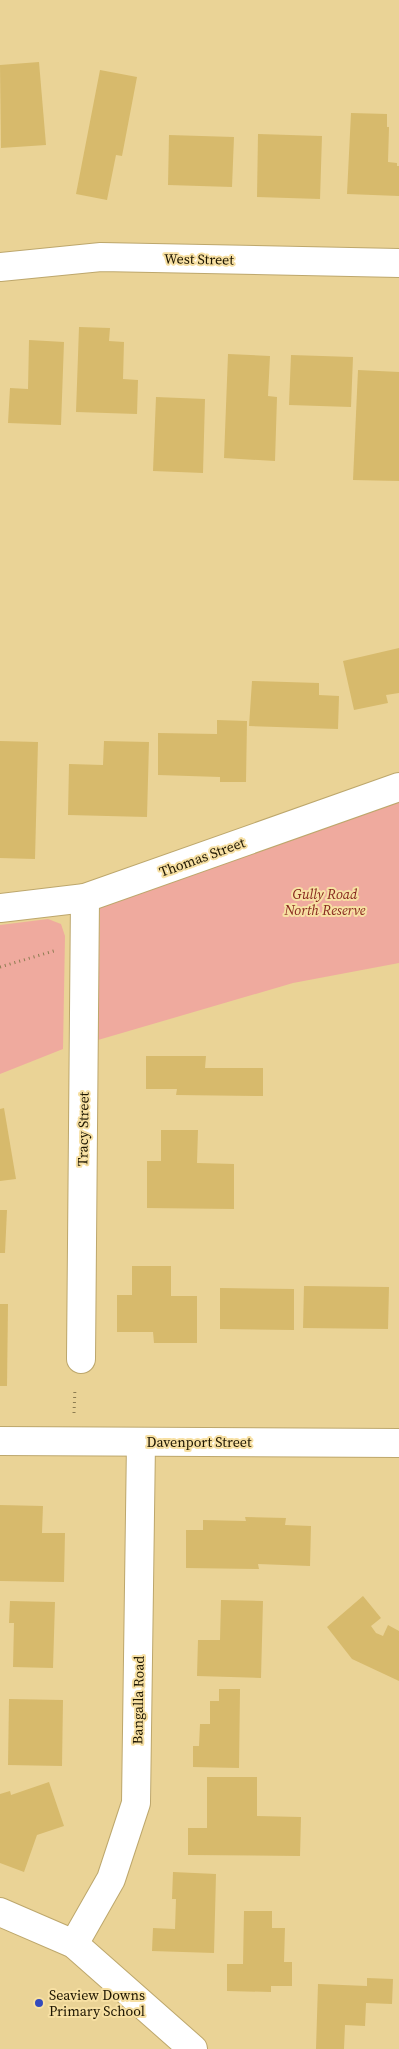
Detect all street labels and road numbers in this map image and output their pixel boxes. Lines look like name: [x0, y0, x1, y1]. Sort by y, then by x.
street label: West Street: [164, 248, 234, 270]
street label: Thomas Street: [156, 832, 248, 882]
street label: Tracy Street: [72, 1091, 94, 1166]
street label: Davenport Street: [146, 1432, 252, 1452]
street label: Bangalla Road: [127, 1655, 149, 1745]

